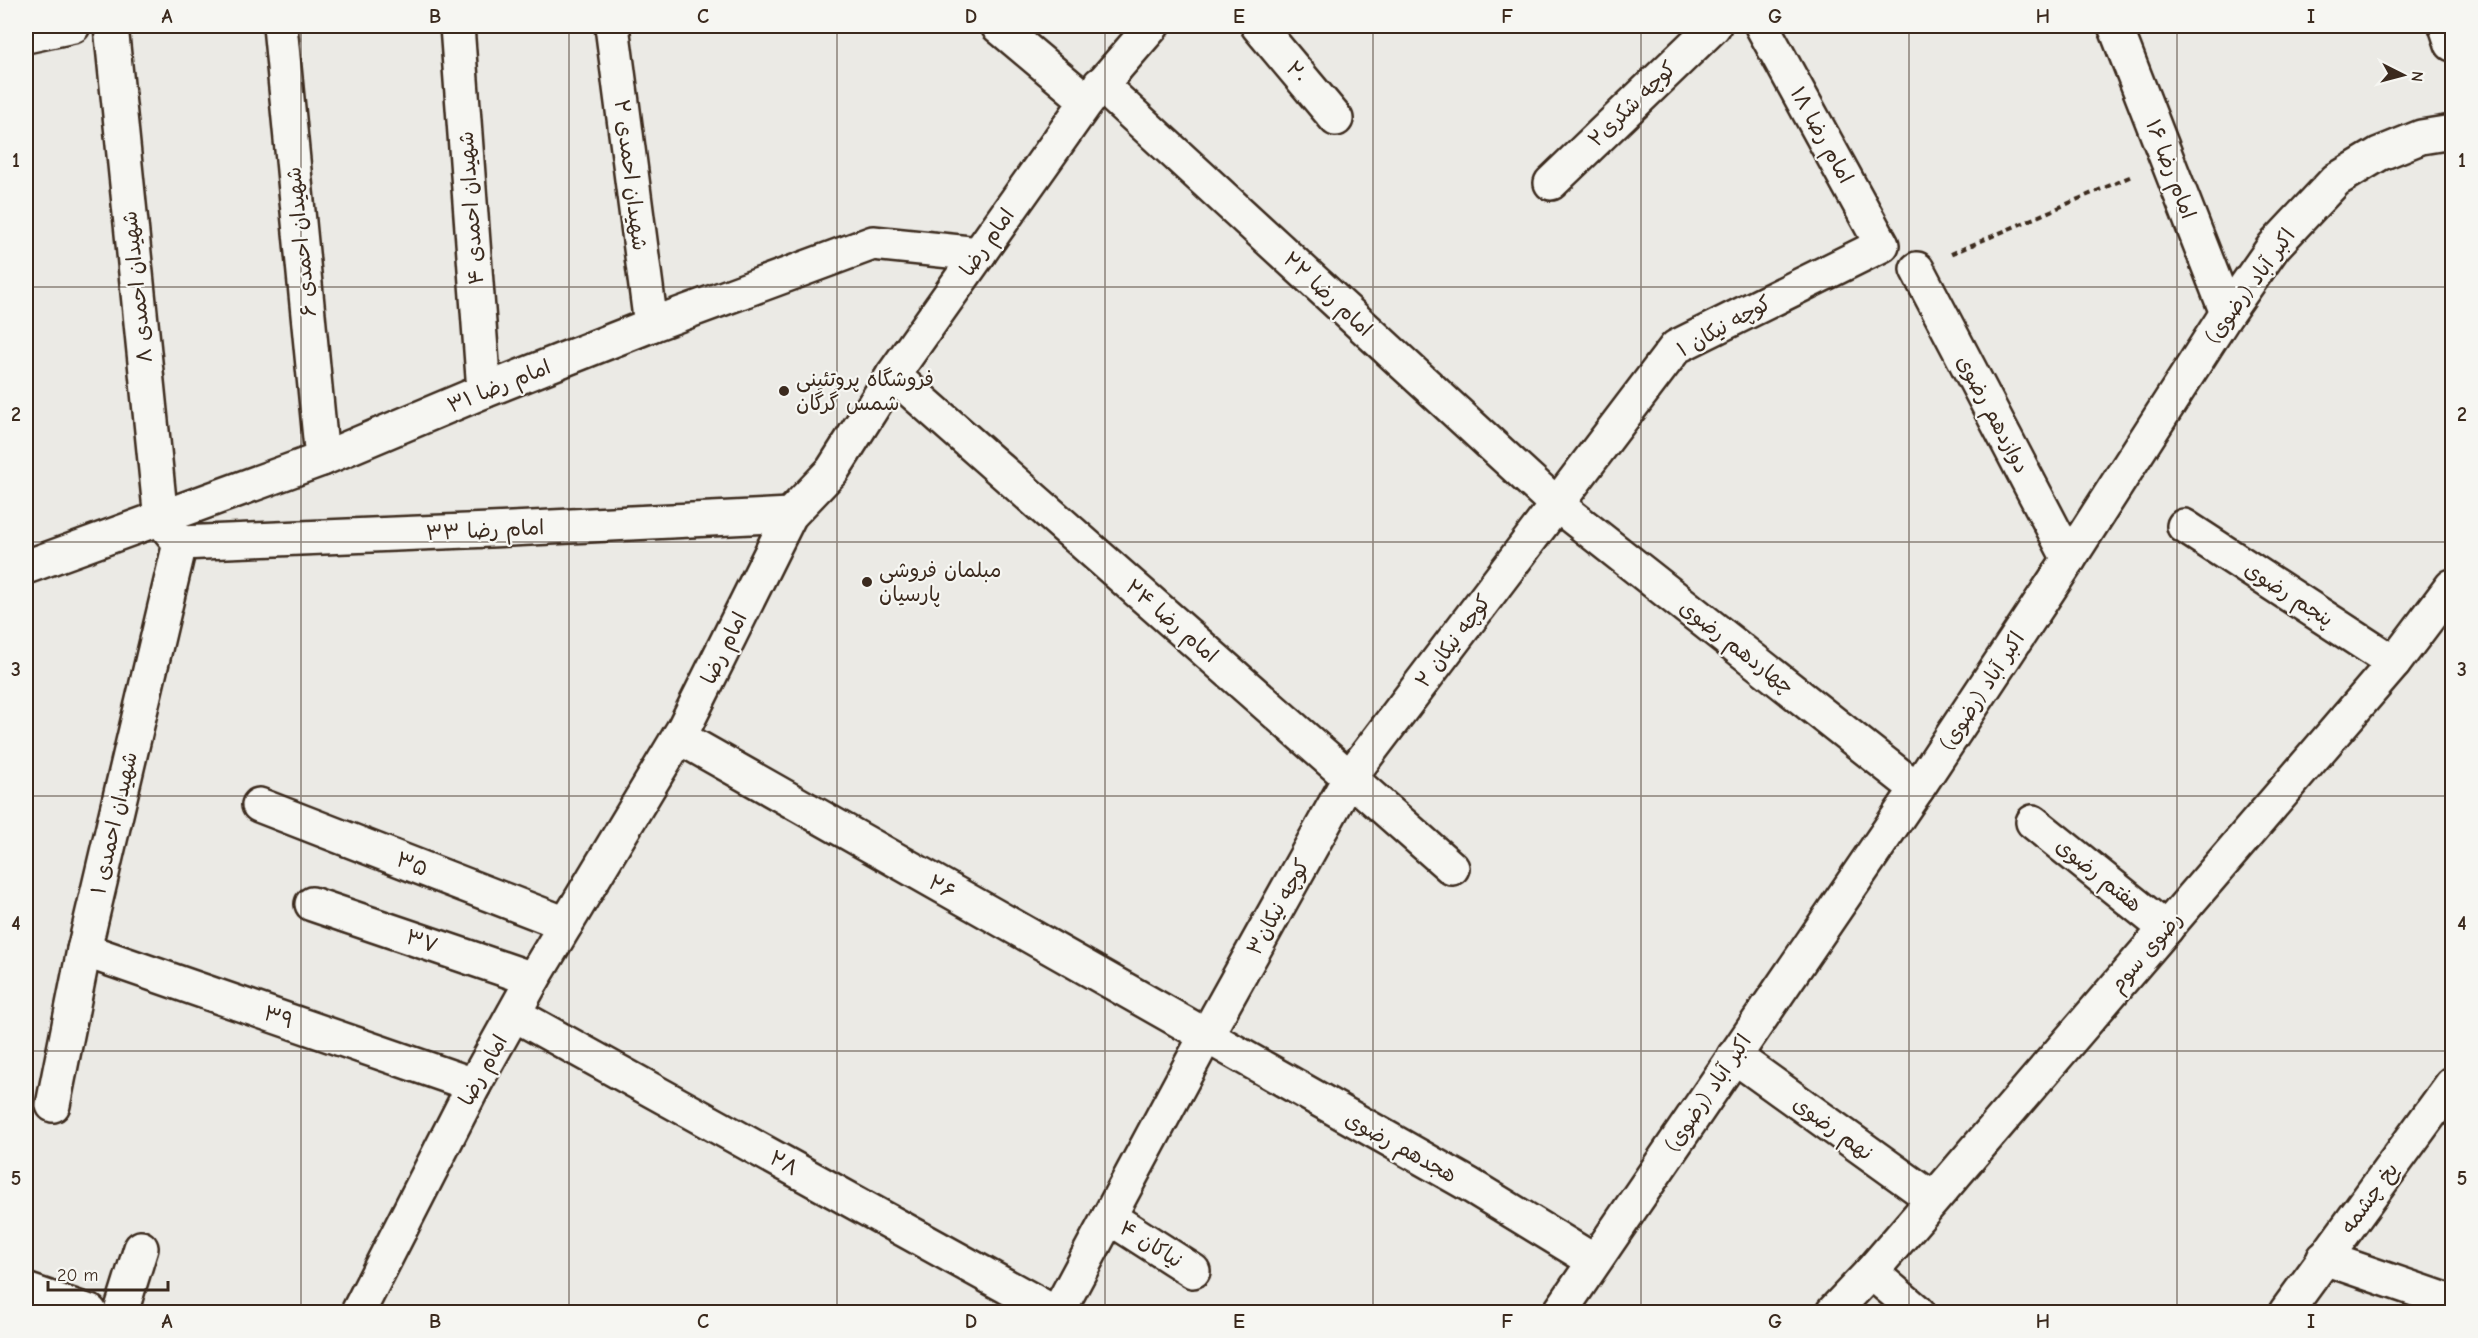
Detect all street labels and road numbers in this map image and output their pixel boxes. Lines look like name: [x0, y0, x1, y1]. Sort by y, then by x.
street label: ۲۰: [1281, 56, 1313, 88]
street label: کوچه شکری۲: [1583, 56, 1681, 152]
street label: امام رضا ۱۸: [1782, 83, 1858, 189]
street label: ۲ شهیدان احمدی: [610, 98, 652, 252]
street label: امام رضا ۱۶: [2137, 116, 2201, 224]
street label: ۴ شهیدان احمدی: [454, 131, 488, 285]
street label: ۶ شهیدان احمدی: [281, 166, 321, 318]
street label: امام رضا: [955, 204, 1022, 283]
street label: ۸ شهیدان احمدی: [117, 210, 157, 364]
street label: اکبر آباد (رضوی): [2200, 224, 2301, 349]
street label: امام رضا ۲۲: [1276, 247, 1377, 344]
street label: کوچه نیکان ۱: [1673, 290, 1776, 362]
street label: دوازدهم رضوی: [1948, 351, 2034, 479]
street label: امام رضا ۳۱: [444, 354, 556, 421]
street label: امام رضا ۳۳: [425, 515, 545, 549]
street label: پنجم رضوی: [2238, 557, 2338, 635]
street label: امام رضا ۲۴: [1118, 574, 1223, 671]
street label: کوچه نیکان ۲: [1410, 590, 1497, 693]
street label: چهاردهم رضوی: [1673, 595, 1799, 702]
street label: امام رضا: [696, 608, 755, 690]
street label: اکبر آباد (رضوی): [1935, 627, 2030, 755]
street label: ۱ شهیدان احمدی: [86, 749, 142, 897]
street label: هفتم رضوی: [2049, 833, 2147, 920]
street label: ۳۵: [393, 847, 431, 881]
street label: کوچه نیکان۳: [1242, 855, 1315, 960]
street label: ۲۶: [924, 870, 960, 904]
street label: رضوی سوم: [2105, 907, 2190, 1000]
street label: ۳۷: [403, 924, 441, 958]
street label: ۳۹: [261, 1001, 297, 1033]
street label: امام رضا: [454, 1030, 516, 1112]
street label: اکبر آباد (رضوی): [1660, 1030, 1757, 1157]
street label: نهم رضوی: [1786, 1091, 1878, 1168]
street label: هجدهم رضوی: [1339, 1107, 1461, 1191]
street label: ۲۸: [766, 1145, 802, 1181]
street label: یخ چشمه: [2335, 1158, 2405, 1240]
street label: ۴ نیاکان: [1115, 1215, 1187, 1273]

